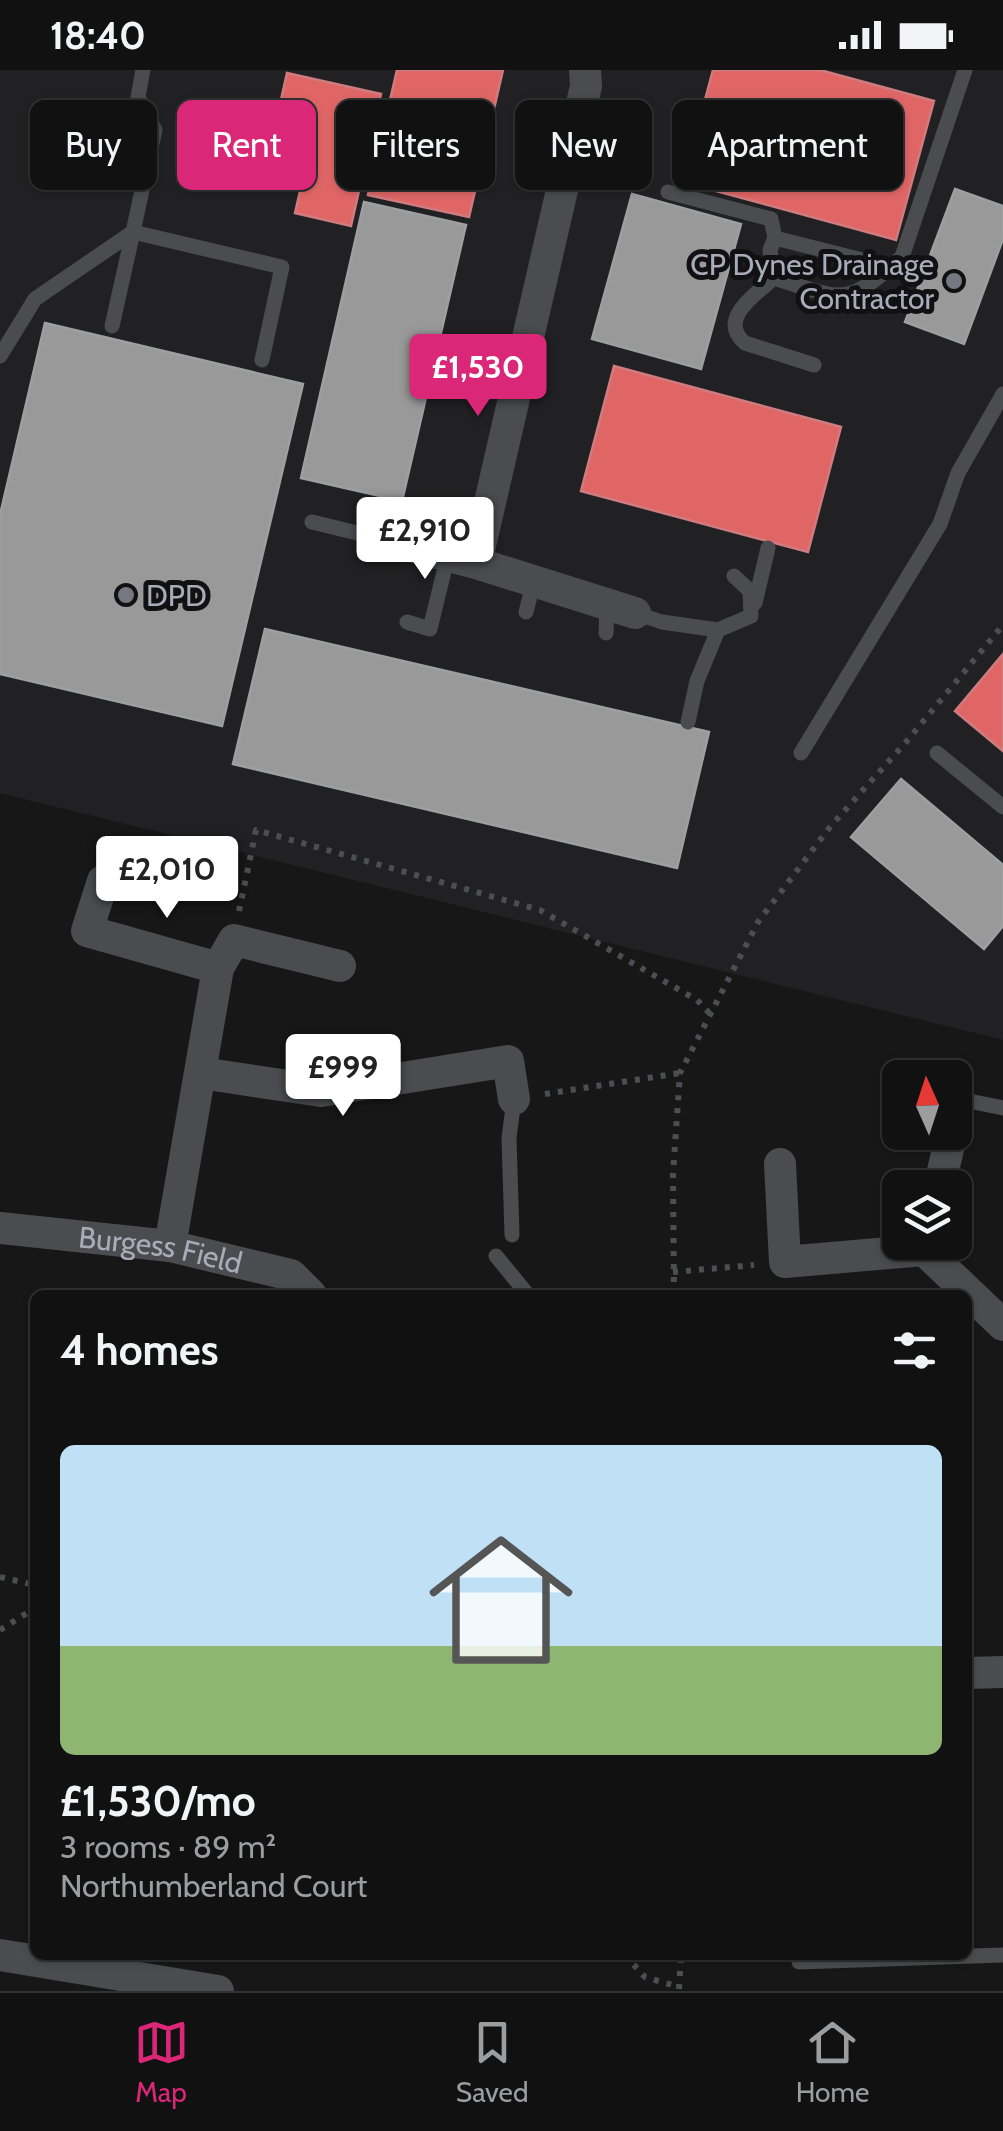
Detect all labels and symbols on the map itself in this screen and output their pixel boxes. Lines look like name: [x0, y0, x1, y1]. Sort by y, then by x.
place label: CP Dynes Drainage Contractor: [690, 246, 935, 317]
marker: CP Dynes Drainage Contractor: [943, 270, 965, 292]
pin: £1,530: [397, 334, 559, 419]
pin: £2,910: [344, 497, 506, 582]
place label: DPD: [146, 577, 207, 614]
marker: DPD: [115, 584, 137, 606]
pin: £2,010: [86, 836, 248, 921]
pin: £999: [284, 1034, 402, 1119]
north arrow: [882, 1060, 972, 1150]
street label: Burgess Field: [77, 1218, 246, 1281]

